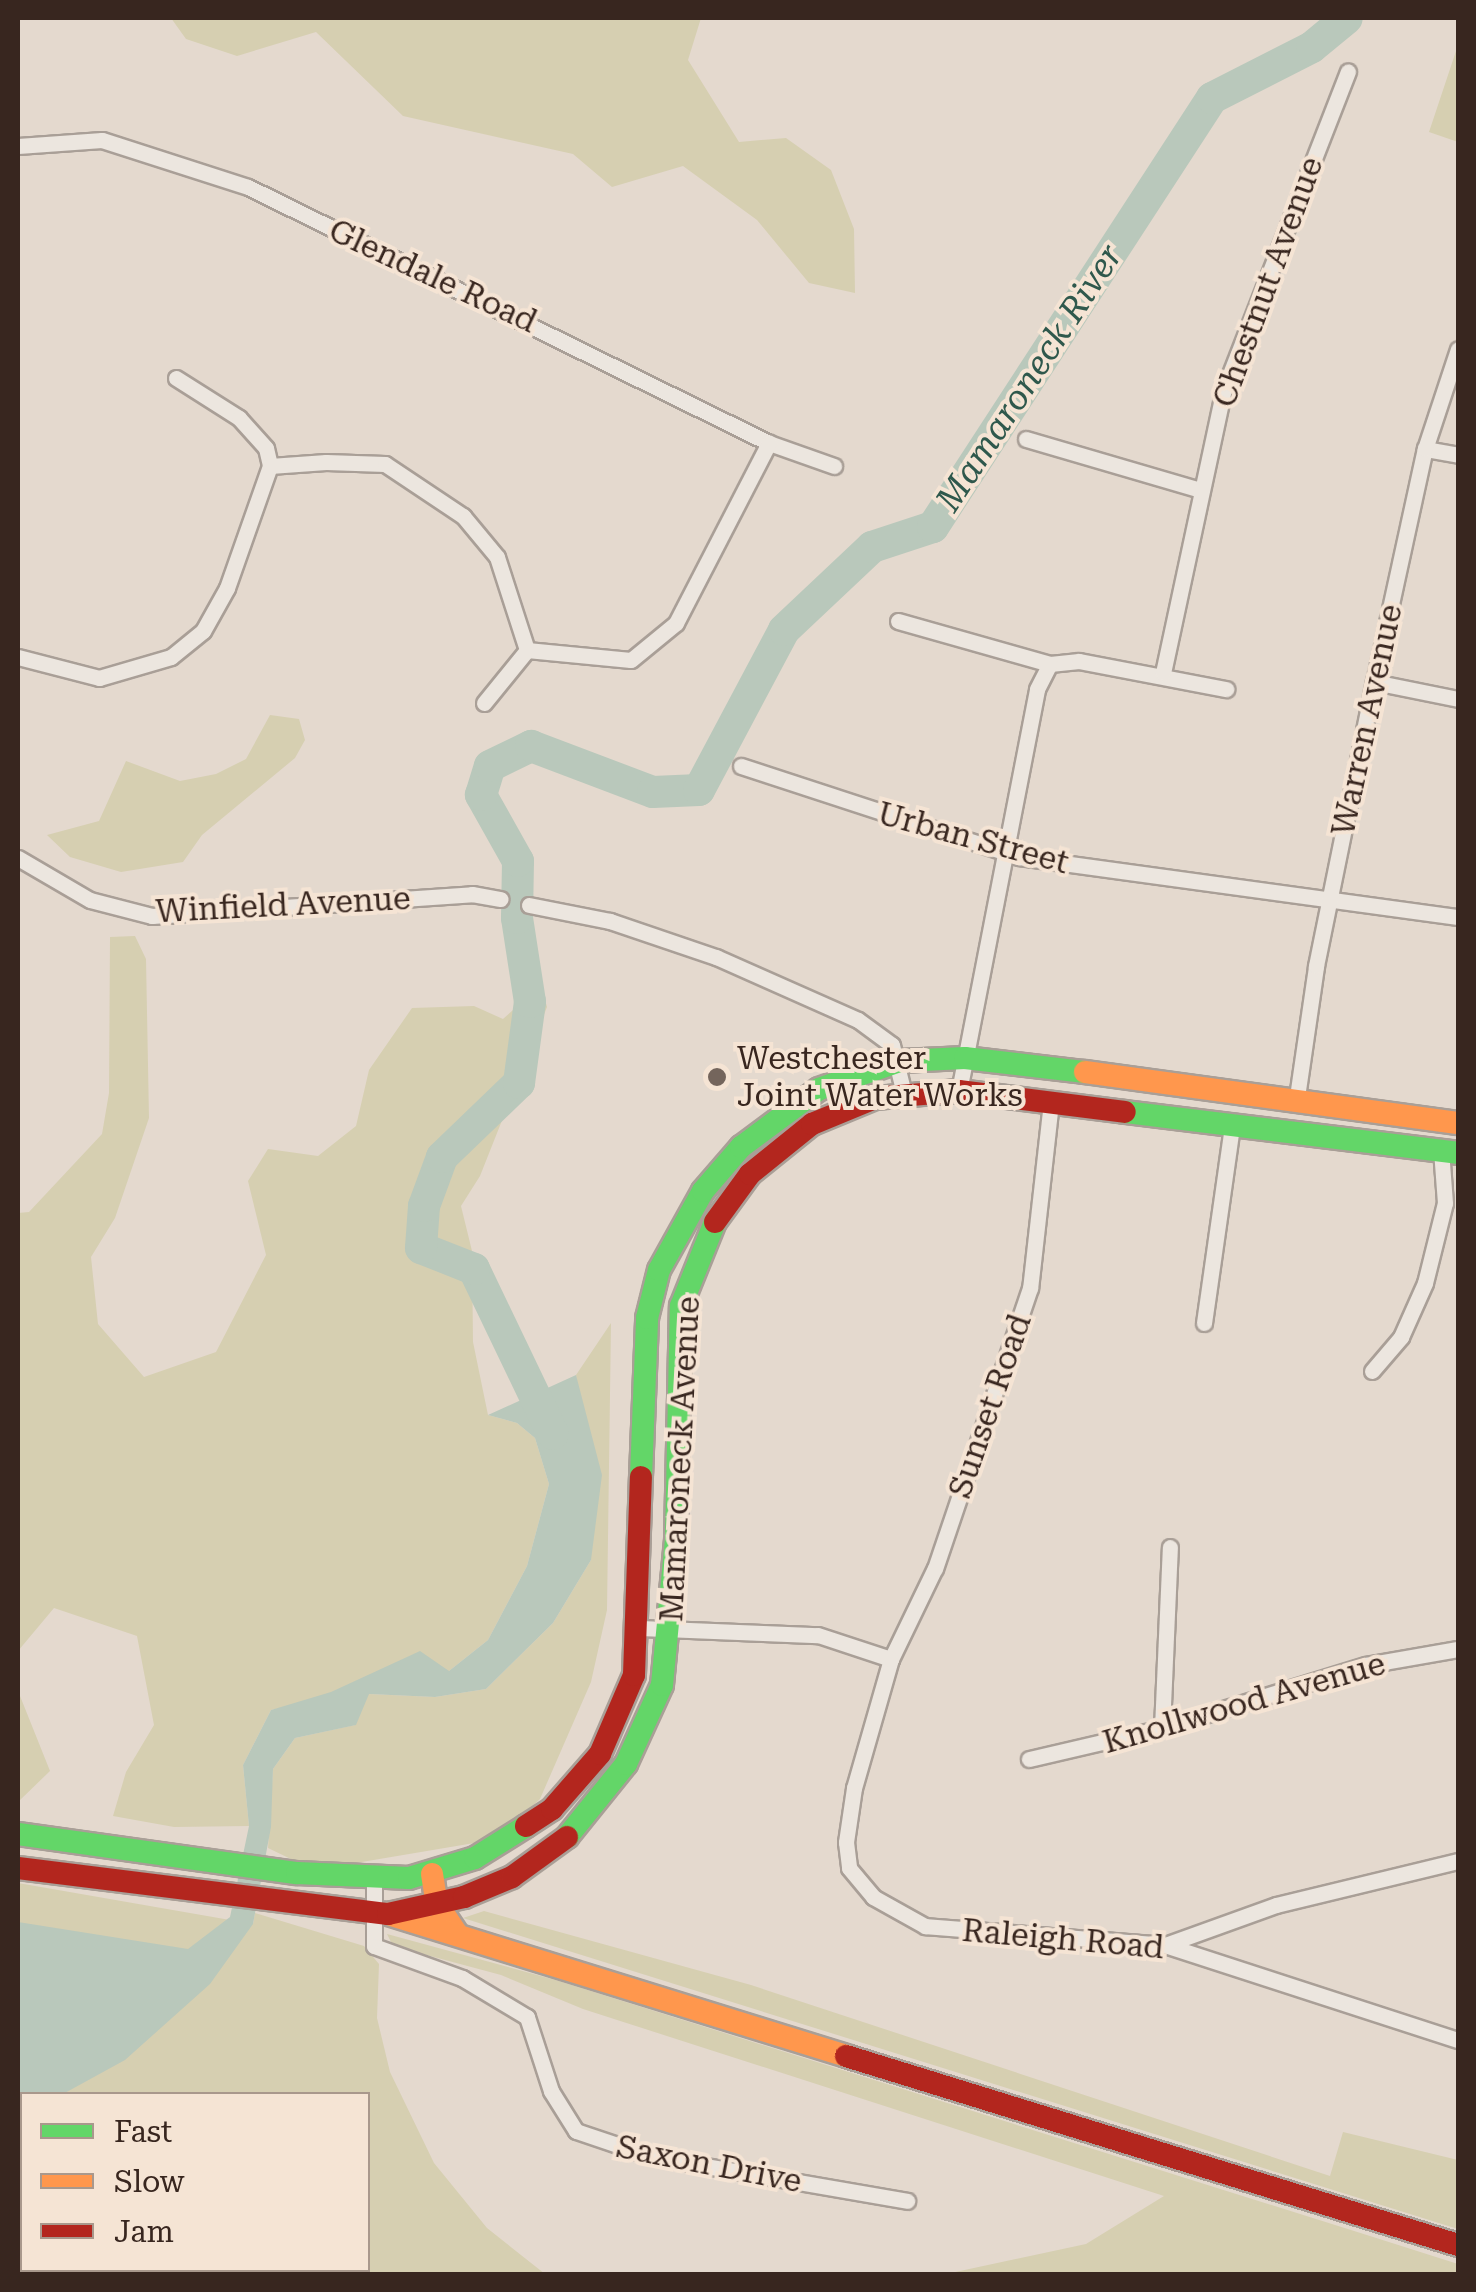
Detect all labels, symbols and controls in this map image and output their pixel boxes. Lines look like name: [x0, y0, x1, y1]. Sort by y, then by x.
street label: Chestnut Avenue: [1205, 152, 1331, 412]
street label: Glendale Road: [323, 211, 543, 341]
water label: Mamaroneck River: [928, 236, 1132, 520]
street label: Warren Avenue: [1324, 601, 1410, 839]
street label: Urban Street: [873, 794, 1073, 882]
street label: Winfield Avenue: [155, 879, 411, 931]
place label: Westchester Joint Water Works: [737, 1040, 1023, 1115]
marker: Westchester Joint Water Works: [706, 1066, 728, 1088]
street label: Mamaroneck Avenue: [652, 1295, 708, 1623]
street label: Sunset Road: [941, 1309, 1039, 1503]
street label: Knollwood Avenue: [1098, 1644, 1390, 1762]
street label: Raleigh Road: [960, 1911, 1166, 1967]
legend: [20, 2092, 370, 2272]
text: Fast: [114, 2114, 172, 2149]
street label: Saxon Drive: [613, 2127, 805, 2201]
text: Slow: [114, 2164, 185, 2199]
text: Jam: [114, 2214, 174, 2249]

